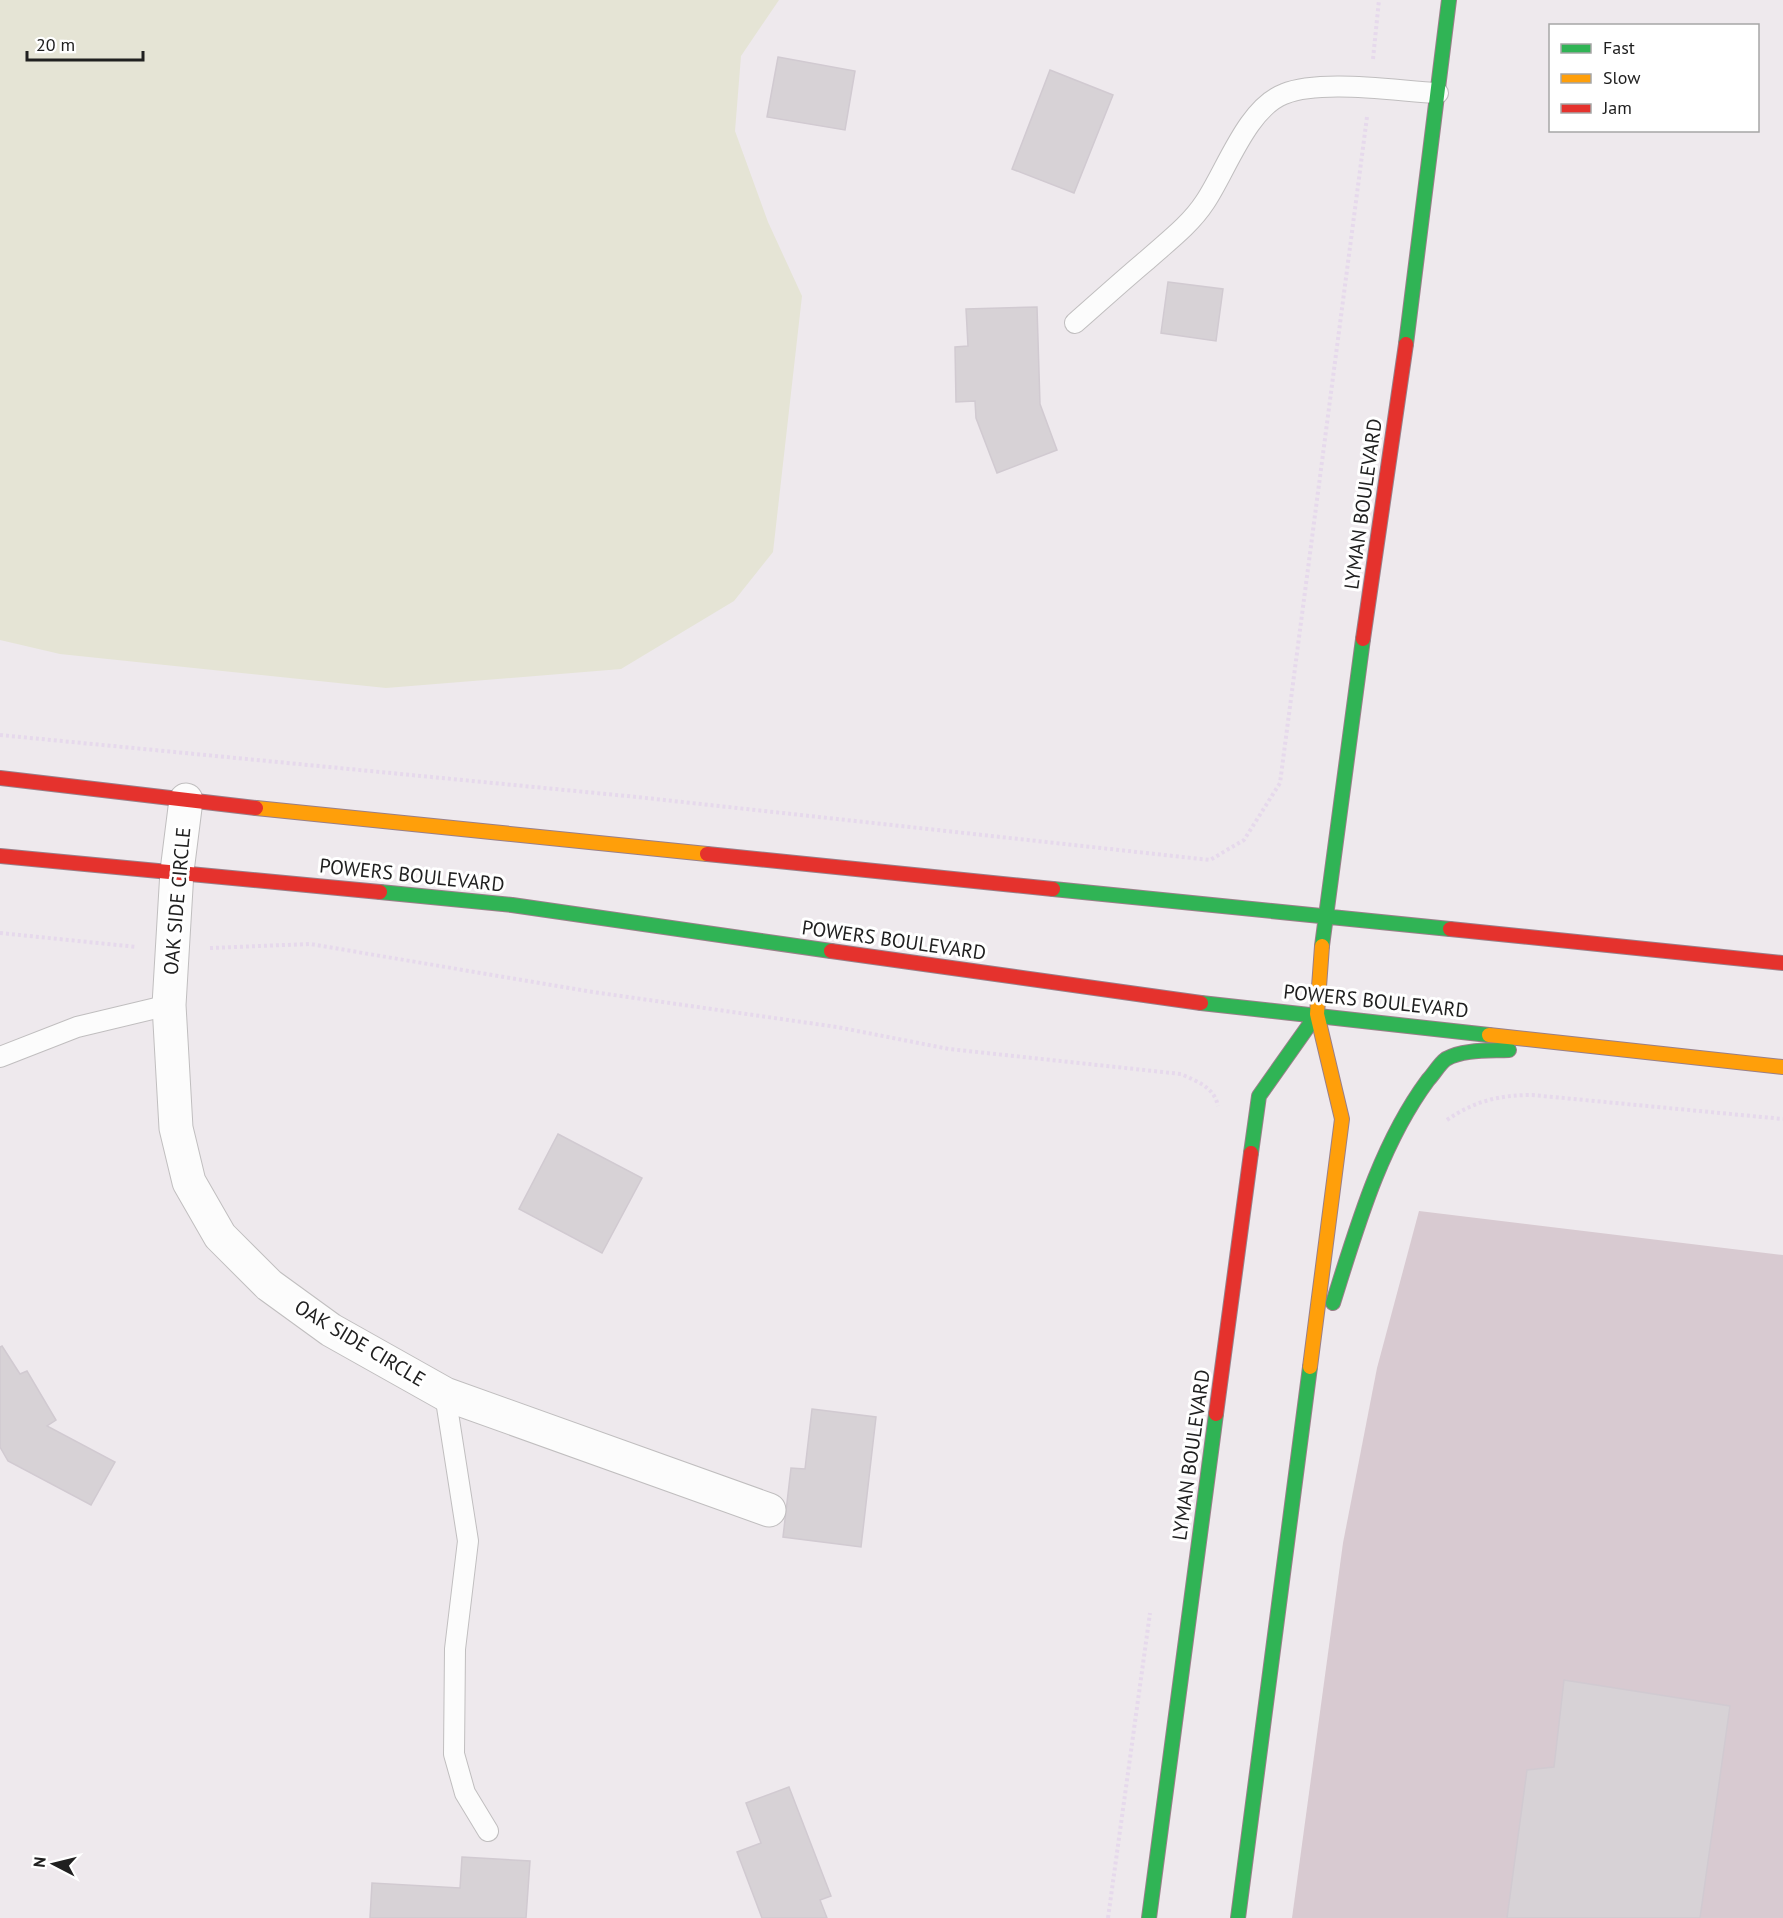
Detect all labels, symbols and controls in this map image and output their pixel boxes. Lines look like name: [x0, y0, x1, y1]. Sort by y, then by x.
scale bar: [27, 24, 142, 62]
legend: [1549, 24, 1759, 132]
text: 20 m: [36, 33, 75, 56]
text: Fast: [1603, 36, 1635, 59]
text: Slow: [1603, 66, 1641, 89]
text: Jam: [1602, 96, 1632, 119]
street label: LYMAN BOULEVARD: [1338, 417, 1388, 591]
street label: OAK SIDE CIRCLE: [158, 826, 196, 976]
street label: POWERS BOULEVARD: [318, 852, 506, 898]
street label: POWERS BOULEVARD: [800, 914, 988, 966]
street label: POWERS BOULEVARD: [1282, 978, 1470, 1024]
street label: OAK SIDE CIRCLE: [290, 1294, 430, 1392]
street label: LYMAN BOULEVARD: [1166, 1368, 1216, 1542]
north arrow: [24, 1834, 84, 1894]
text: N: [29, 1856, 50, 1869]

